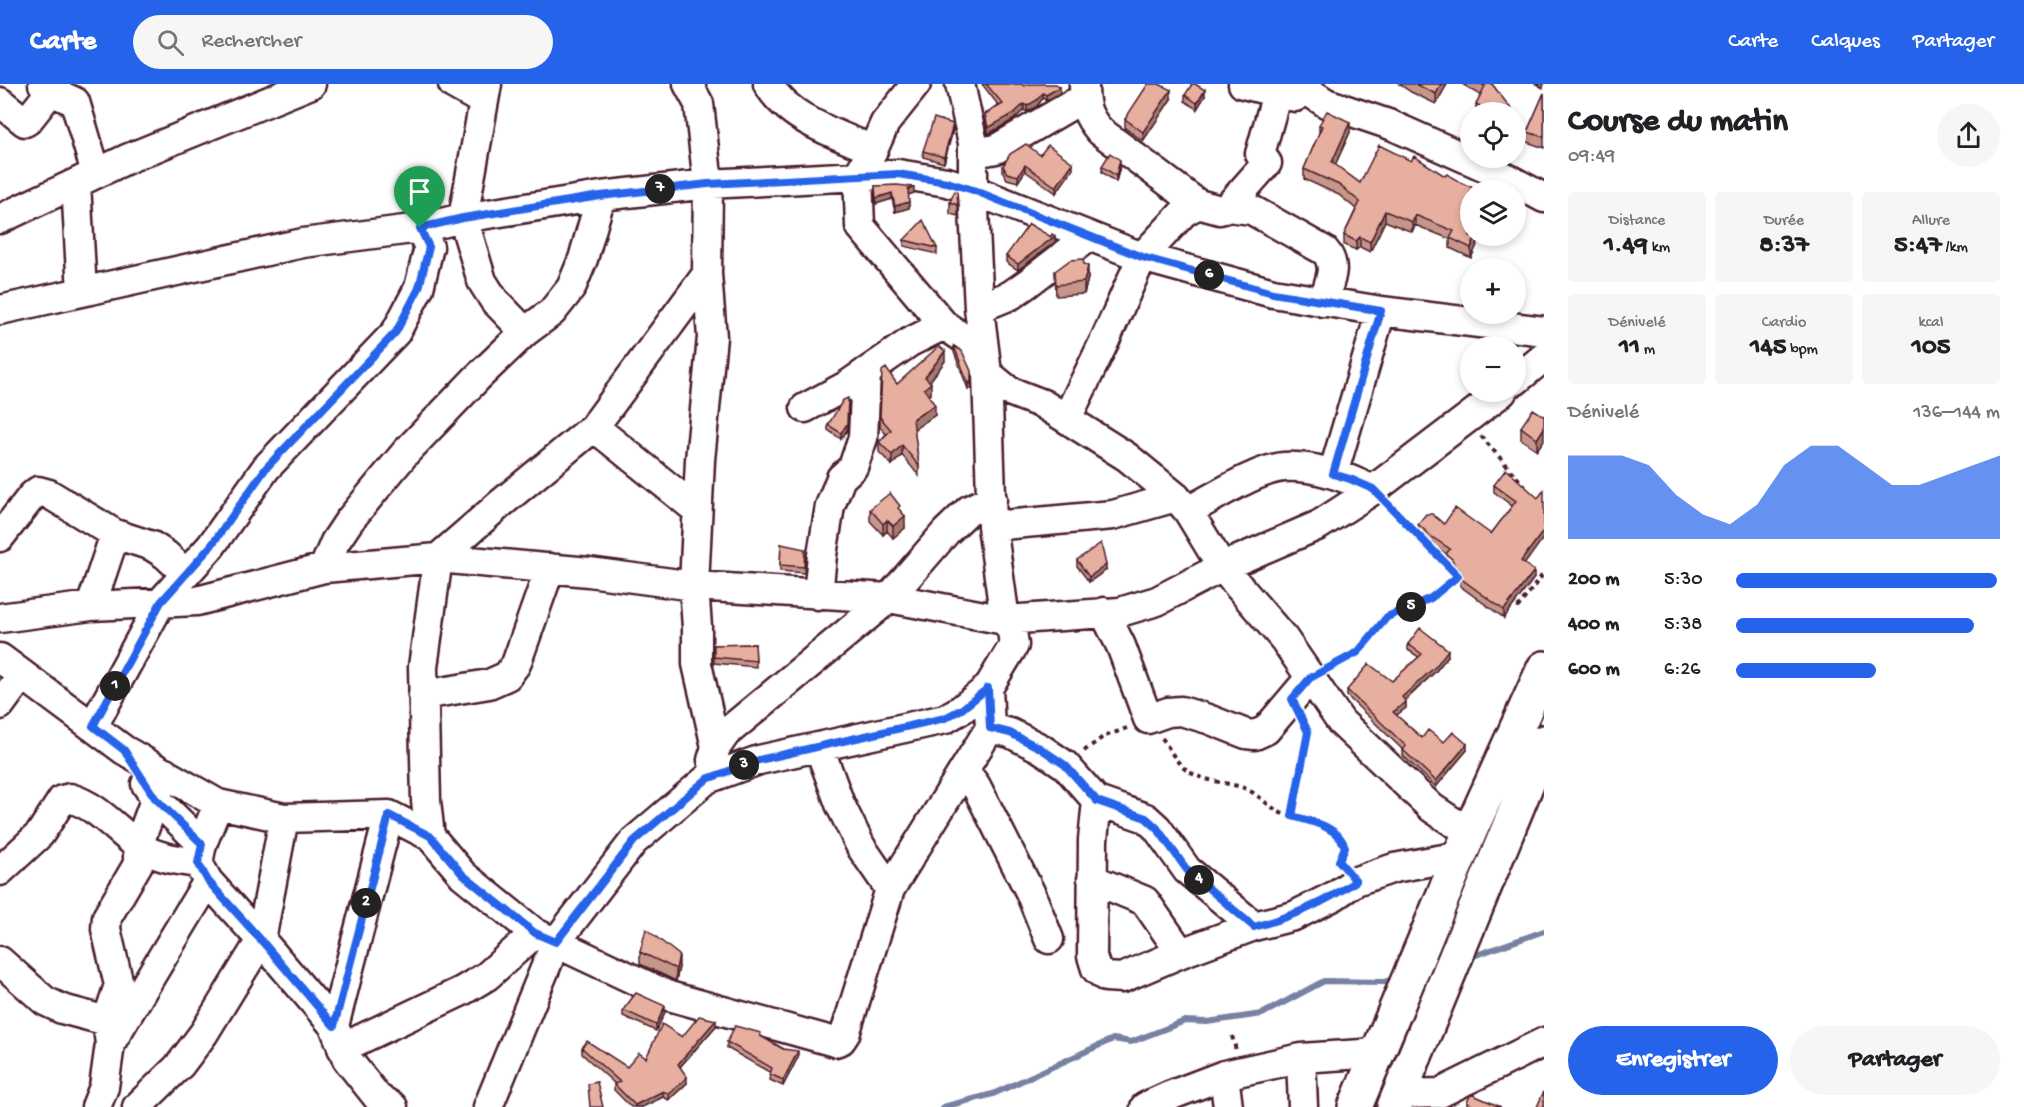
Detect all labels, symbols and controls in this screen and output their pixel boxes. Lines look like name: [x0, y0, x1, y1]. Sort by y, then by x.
search box: [133, 15, 553, 69]
text: Carte: [30, 26, 97, 59]
icon: search: [154, 26, 187, 59]
text: Rechercher: [202, 29, 301, 55]
text: Carte: [1728, 30, 1778, 55]
text: Calques: [1811, 30, 1880, 55]
text: Partager: [1913, 30, 1994, 55]
map controls: [1460, 102, 1526, 402]
button: locate: [1460, 102, 1526, 168]
text: Course du matin: [1568, 104, 1788, 142]
button: share: [1937, 104, 2000, 167]
text: 09:49: [1568, 146, 1615, 169]
pin: [394, 166, 445, 228]
pin: 7: [645, 174, 675, 204]
icon: arrive: [403, 175, 436, 208]
text: 7: [656, 179, 664, 198]
button: layers: [1460, 180, 1526, 246]
text: Distance: [1609, 212, 1665, 231]
text: Durée: [1764, 212, 1804, 231]
text: Allure: [1912, 212, 1950, 231]
text: 1.49: [1604, 231, 1648, 262]
text: 8:37: [1759, 231, 1809, 262]
text: 5:47: [1894, 231, 1942, 262]
text: km: [1648, 239, 1670, 258]
text: /km: [1942, 239, 1968, 258]
button: +: [1460, 258, 1526, 324]
pin: 6: [1194, 260, 1224, 290]
text: 6: [1205, 265, 1213, 284]
text: Dénivelé: [1609, 314, 1665, 333]
text: Cardio: [1762, 314, 1806, 333]
text: kcal: [1919, 314, 1943, 333]
text: 11: [1619, 333, 1640, 364]
text: 145: [1750, 333, 1787, 364]
text: 105: [1912, 333, 1950, 364]
button: −: [1460, 336, 1526, 402]
text: m: [1640, 341, 1655, 360]
text: bpm: [1787, 341, 1818, 360]
text: Dénivelé: [1568, 402, 1639, 425]
text: 136–144 m: [1913, 402, 2000, 425]
text: 200 m: [1568, 569, 1619, 592]
text: 5:30: [1664, 569, 1703, 592]
pin: 5: [1396, 592, 1426, 622]
text: 5: [1407, 597, 1415, 616]
text: 400 m: [1568, 614, 1619, 637]
text: 5:38: [1664, 614, 1702, 637]
text: 600 m: [1568, 659, 1620, 682]
text: 6:26: [1664, 659, 1700, 682]
pin: 1: [100, 671, 130, 701]
text: 1: [112, 676, 118, 695]
pin: 3: [729, 750, 759, 780]
text: 3: [740, 755, 748, 774]
pin: 4: [1184, 865, 1214, 895]
text: 4: [1195, 870, 1203, 889]
pin: 2: [351, 888, 381, 918]
text: 2: [362, 893, 370, 912]
button: Enregistrer: [1568, 1026, 1778, 1095]
button: Partager: [1790, 1026, 2000, 1095]

